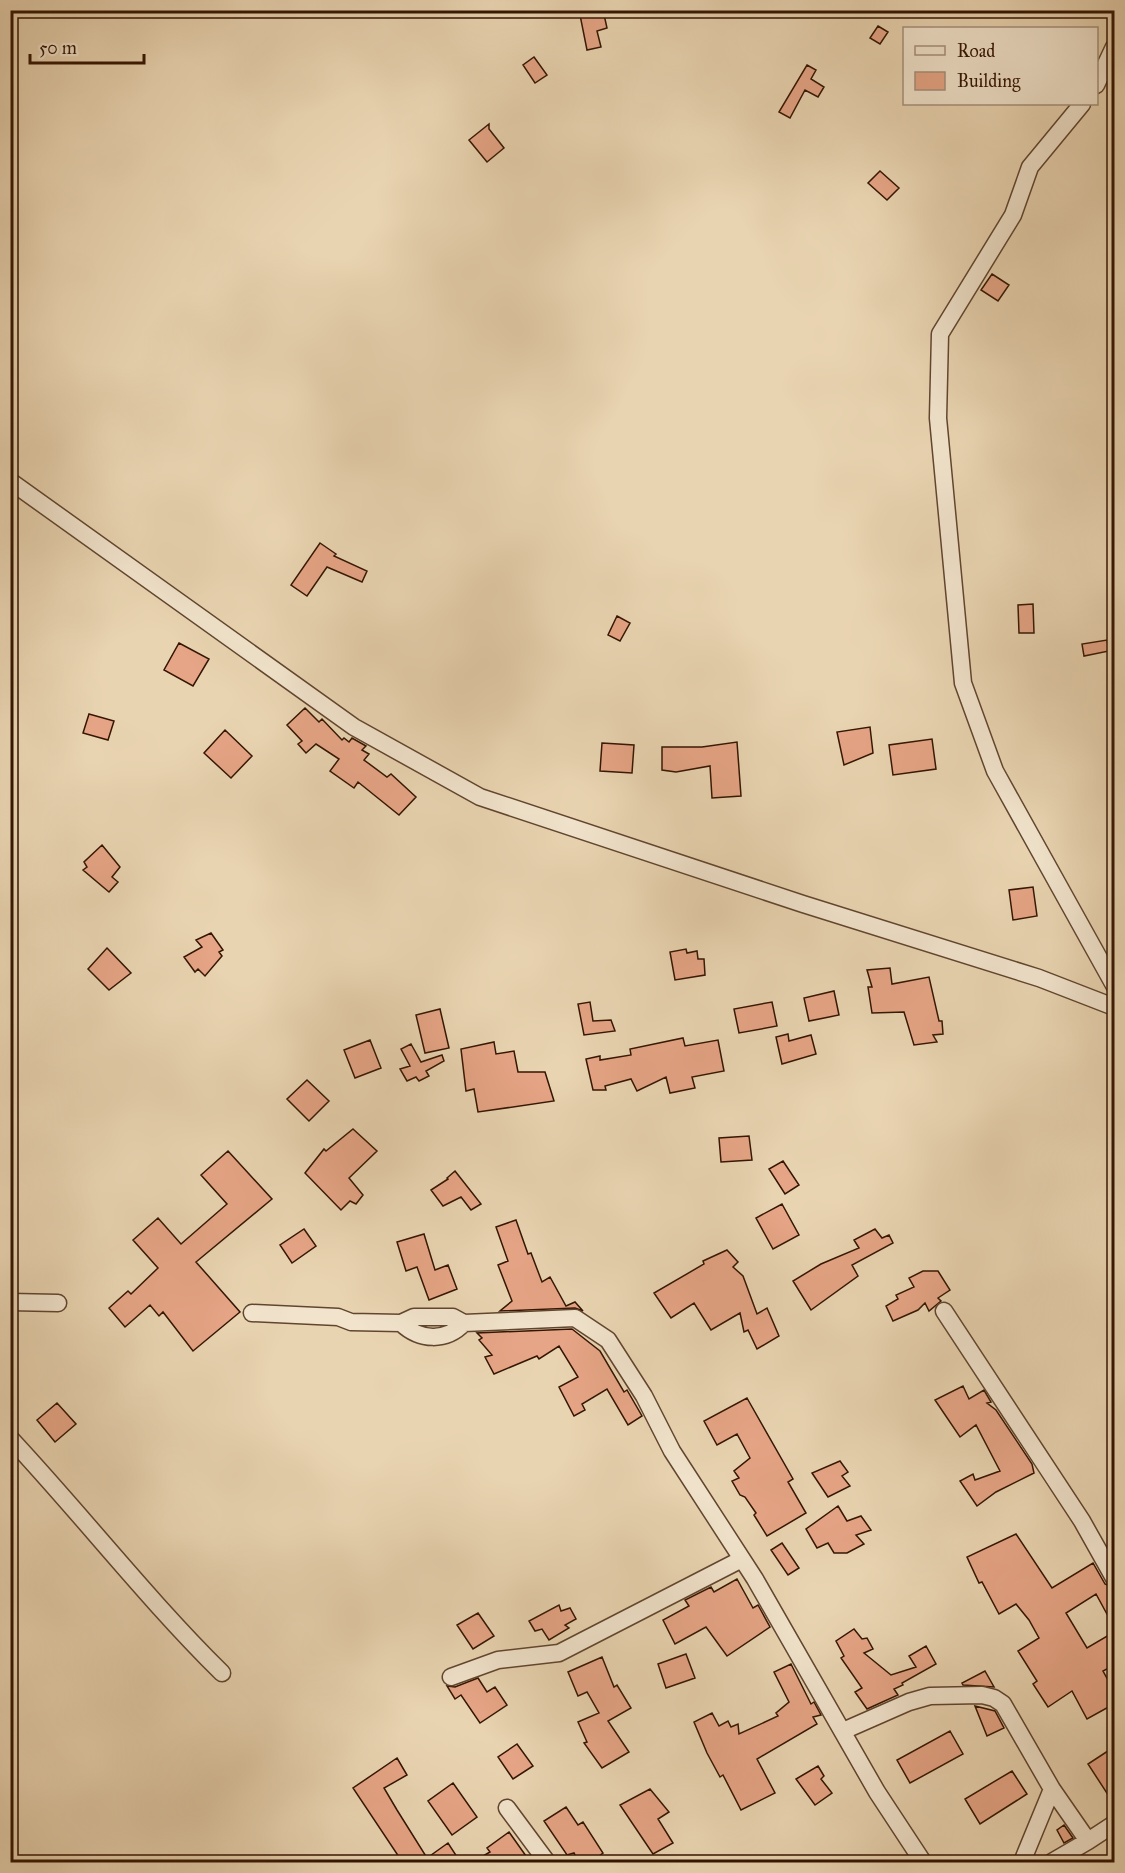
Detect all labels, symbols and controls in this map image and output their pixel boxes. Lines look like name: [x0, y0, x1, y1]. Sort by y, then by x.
scale bar: [30, 27, 144, 65]
legend: [903, 27, 1098, 105]
text: 50 m: [39, 37, 77, 59]
text: Road: [957, 40, 995, 62]
text: Building: [957, 70, 1021, 93]

